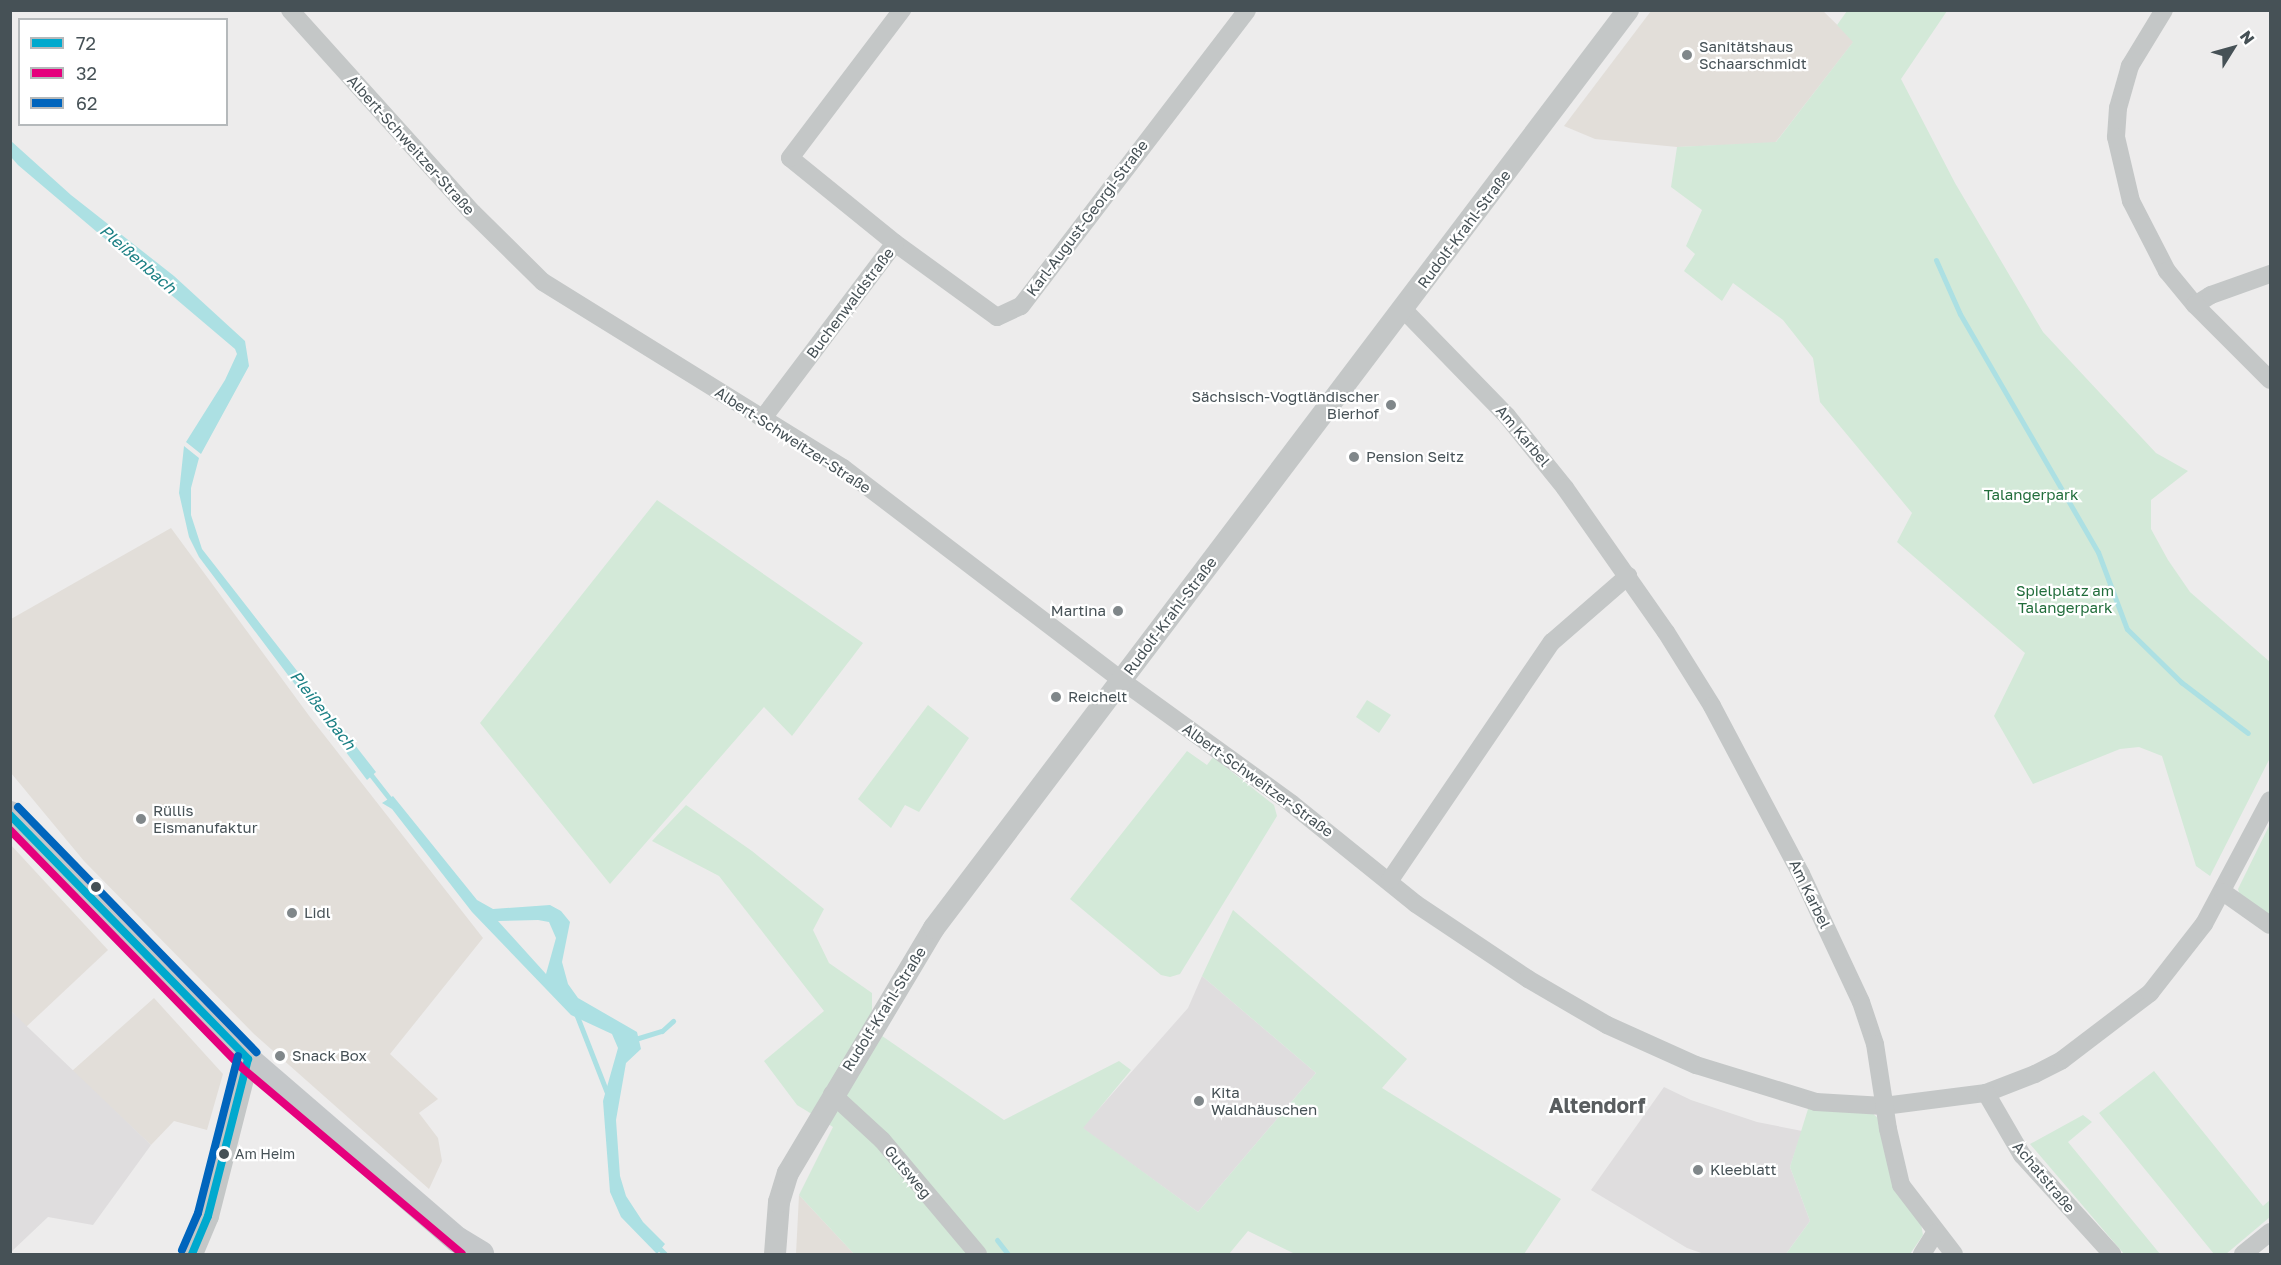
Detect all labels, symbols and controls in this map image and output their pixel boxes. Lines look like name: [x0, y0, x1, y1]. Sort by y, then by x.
legend: [18, 18, 228, 126]
north arrow: [2203, 18, 2263, 78]
text: N: [2236, 26, 2259, 48]
text: 72: [76, 32, 96, 54]
place label: Sanitätshaus Schaarschmidt: [1699, 37, 1807, 72]
marker: Sanitätshaus Schaarschmidt: [1680, 48, 1694, 62]
text: 32: [76, 62, 97, 84]
street label: Albert-Schweitzer-Straße: [343, 71, 479, 219]
text: 62: [76, 92, 97, 114]
street label: Karl-August-Georgi-Straße: [1022, 136, 1152, 300]
street label: Rudolf-Krahl-Straße: [1414, 166, 1514, 292]
water label: Pleißenbach: [96, 221, 180, 297]
street label: Buchenwaldstraße: [802, 244, 898, 362]
street label: Albert-Schweitzer-Straße: [712, 383, 874, 497]
place label: Sächsisch-Vogtländischer Bierhof: [1191, 387, 1379, 422]
marker: Sächsisch-Vogtländischer Bierhof: [1384, 398, 1398, 412]
street label: Am Karbel: [1492, 402, 1554, 470]
place label: Pension Seitz: [1366, 448, 1464, 466]
marker: Pension Seitz: [1347, 450, 1361, 464]
park label: Talangerpark: [1984, 486, 2078, 504]
street label: Rudolf-Krahl-Straße: [1120, 553, 1220, 679]
park label: Spielplatz am Talangerpark: [2016, 581, 2114, 616]
place label: Martina: [1051, 602, 1106, 620]
marker: Martina: [1111, 604, 1125, 618]
water label: Pleißenbach: [286, 667, 360, 753]
place label: Reichelt: [1068, 688, 1127, 706]
marker: Reichelt: [1049, 690, 1063, 704]
street label: Albert-Schweitzer-Straße: [1179, 719, 1337, 841]
place label: Rüllis Eismanufaktur: [153, 801, 258, 836]
marker: Rüllis Eismanufaktur: [134, 812, 148, 826]
street label: Am Karbel: [1786, 857, 1834, 931]
unlabelled marker: [90, 881, 102, 893]
place label: Lidl: [304, 904, 331, 922]
marker: Lidl: [285, 906, 299, 920]
street label: Rudolf-Krahl-Straße: [838, 943, 930, 1075]
place label: Snack Box: [292, 1047, 367, 1065]
marker: Snack Box: [273, 1049, 287, 1063]
place label: Kita Waldhäuschen: [1211, 1083, 1317, 1118]
district label: Altendorf: [1549, 1092, 1645, 1118]
marker: Kita Waldhäuschen: [1192, 1094, 1206, 1108]
street label: Achatstraße: [2009, 1138, 2079, 1216]
street label: Gutsweg: [881, 1142, 935, 1202]
place label: Am Heim: [235, 1146, 295, 1162]
marker: Am Heim: [218, 1148, 230, 1160]
place label: Kleeblatt: [1710, 1161, 1776, 1179]
marker: Kleeblatt: [1691, 1163, 1705, 1177]

